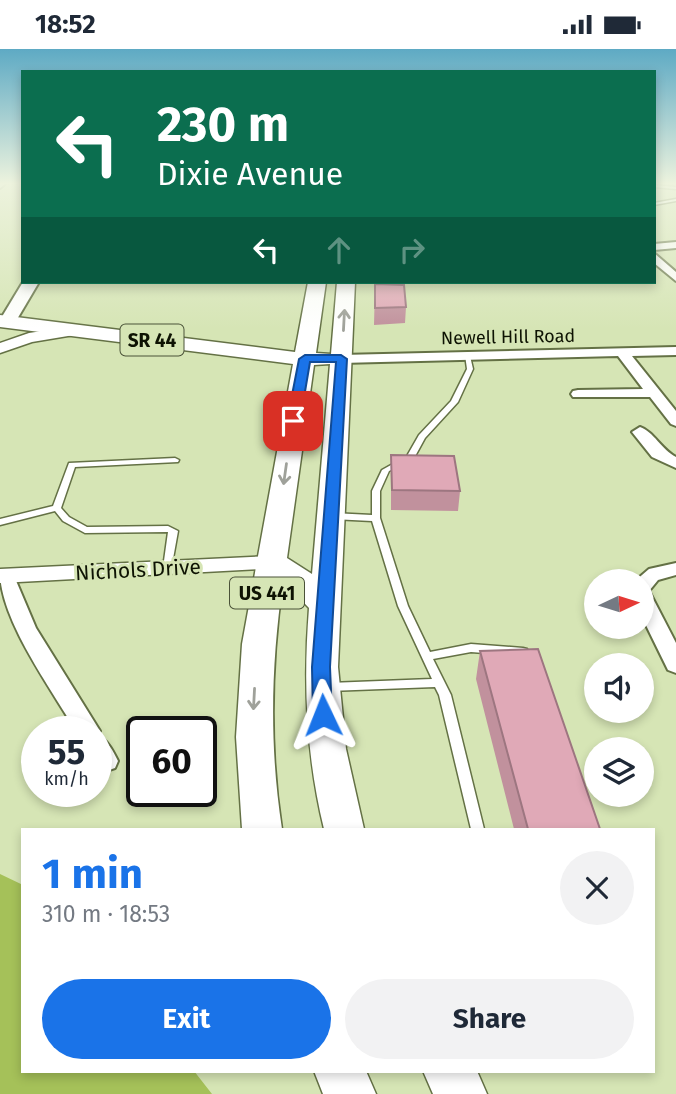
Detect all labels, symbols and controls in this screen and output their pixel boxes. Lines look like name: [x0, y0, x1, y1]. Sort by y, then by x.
text: 18:52: [35, 9, 96, 40]
text: 230 m: [157, 95, 289, 154]
icon: left: [42, 98, 133, 189]
text: Dixie Avenue: [157, 155, 343, 193]
icon: left: [247, 231, 285, 269]
icon: ahead: [320, 231, 358, 269]
icon: right: [393, 231, 431, 269]
one-way arrow: [337, 309, 350, 332]
road number: SR 44: [120, 325, 184, 355]
street label: Newell Hill Road: [441, 325, 575, 349]
pin: [263, 391, 323, 451]
icon: arrive: [274, 402, 312, 440]
one-way arrow: [278, 462, 291, 485]
street label: Nichols Drive: [75, 554, 201, 586]
north arrow: [584, 569, 654, 639]
map controls: [584, 569, 654, 807]
road number: US 441: [230, 577, 304, 608]
button: sound: [584, 653, 654, 723]
position arrow: [286, 678, 360, 752]
one-way arrow: [248, 687, 261, 710]
speed limit sign: 60: [126, 716, 217, 807]
text: 55: [48, 731, 85, 773]
button: layers: [584, 737, 654, 807]
text: km/h: [44, 768, 89, 790]
text: 1 min: [42, 849, 143, 899]
button: close: [560, 851, 634, 925]
text: 310 m · 18:53: [42, 900, 170, 928]
button: Exit: [42, 979, 331, 1059]
button: Share: [345, 979, 634, 1059]

